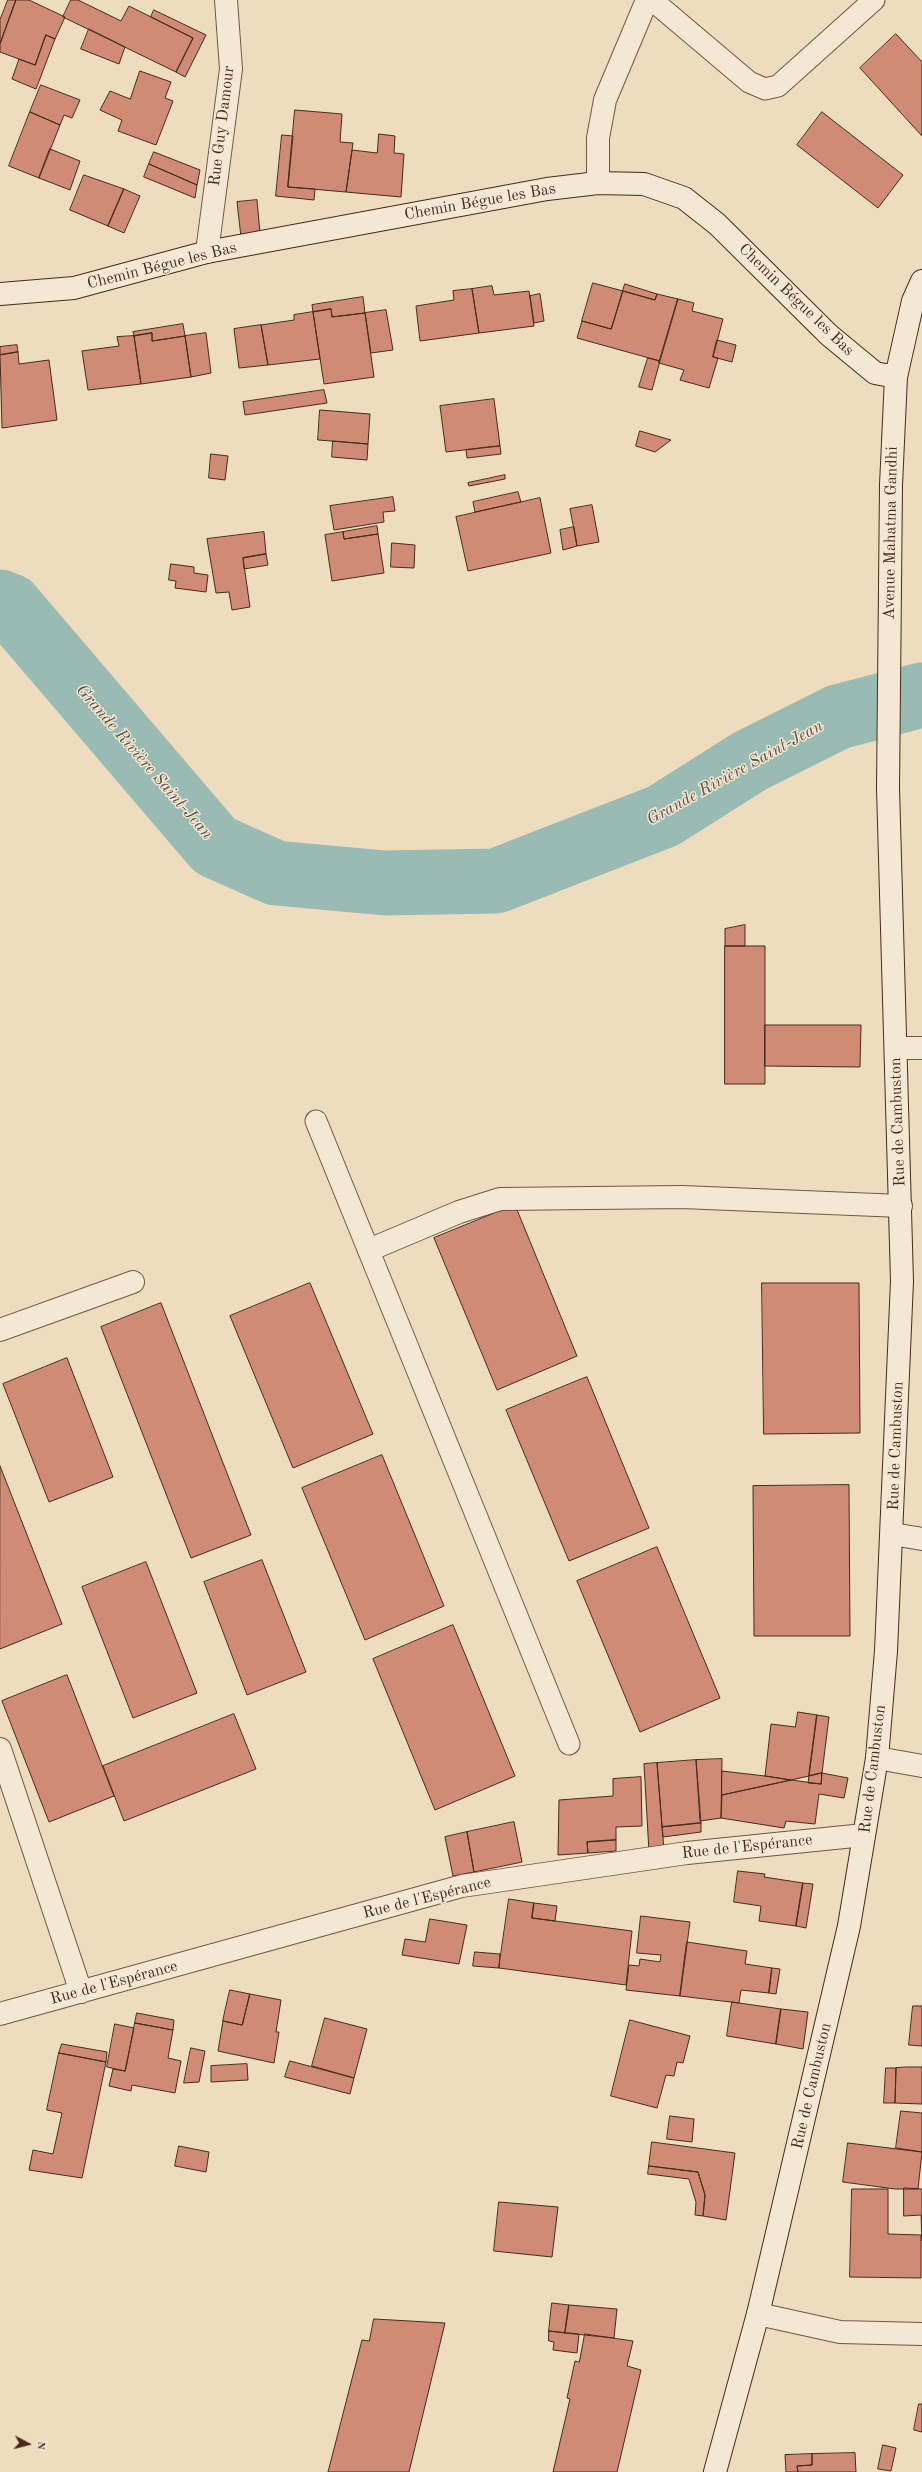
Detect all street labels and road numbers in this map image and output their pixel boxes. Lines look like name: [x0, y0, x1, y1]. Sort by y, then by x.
street label: Rue Guy Damour: [205, 65, 239, 187]
street label: Chemin Bégue les Bas: [403, 179, 557, 225]
street label: Chemin Bégue les Bas: [85, 238, 239, 294]
street label: Chemin Bégue les Bas: [734, 240, 858, 360]
street label: Avenue Mahatma Gandhi: [880, 446, 902, 620]
street label: Rue de Cambuston: [886, 1057, 910, 1187]
street label: Rue de Cambuston: [884, 1381, 908, 1511]
street label: Rue de Cambuston: [856, 1704, 890, 1834]
street label: Rue de l'Espérance: [681, 1831, 813, 1863]
street label: Rue de l'Espérance: [361, 1873, 493, 1923]
street label: Rue de l'Espérance: [48, 1957, 180, 2009]
street label: Rue de Cambuston: [788, 2021, 836, 2151]

